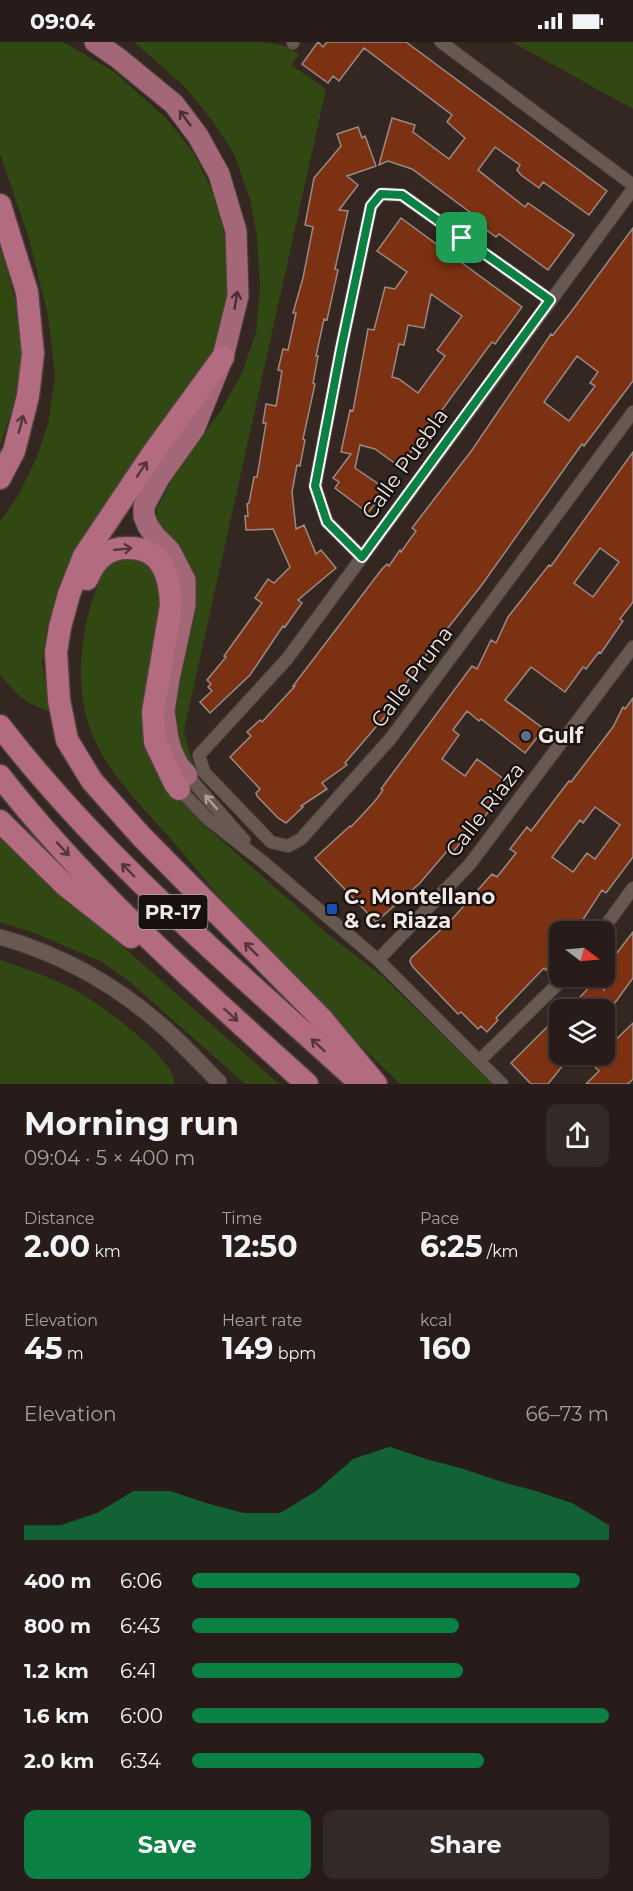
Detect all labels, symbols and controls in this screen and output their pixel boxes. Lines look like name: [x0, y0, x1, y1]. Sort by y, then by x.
text: 09:04: [30, 8, 95, 35]
one-way arrow: [178, 110, 191, 126]
pin: [436, 212, 487, 263]
icon: arrive: [445, 221, 478, 254]
one-way arrow: [230, 291, 241, 311]
street label: Calle Puebla: [356, 403, 453, 524]
one-way arrow: [16, 415, 27, 434]
one-way arrow: [136, 461, 148, 477]
one-way arrow: [113, 543, 132, 554]
street label: Calle Pruna: [365, 621, 458, 732]
place label: Gulf: [538, 723, 584, 748]
marker: Gulf: [519, 729, 533, 743]
street label: Calle Riaza: [440, 757, 529, 862]
one-way arrow: [204, 795, 218, 810]
one-way arrow: [56, 841, 70, 856]
one-way arrow: [122, 863, 136, 878]
place label: C. Montellano & C. Riaza: [344, 884, 495, 933]
road number: PR-17: [138, 895, 207, 929]
marker: C. Montellano & C. Riaza: [325, 902, 339, 916]
north arrow: [549, 921, 615, 987]
map controls: [549, 921, 615, 1065]
one-way arrow: [244, 941, 259, 956]
button: layers: [549, 999, 615, 1065]
one-way arrow: [224, 1008, 239, 1022]
one-way arrow: [311, 1038, 326, 1052]
text: Morning run: [24, 1103, 239, 1143]
button: share: [546, 1104, 609, 1167]
text: 09:04 · 5 × 400 m: [24, 1146, 195, 1170]
text: Distance: [24, 1209, 94, 1228]
text: Time: [222, 1209, 262, 1228]
text: Pace: [420, 1209, 459, 1228]
text: 2.00: [24, 1228, 90, 1265]
text: 12:50: [222, 1228, 298, 1265]
text: 6:25: [420, 1228, 483, 1265]
text: km: [90, 1242, 121, 1261]
text: /km: [483, 1242, 519, 1261]
text: Elevation: [24, 1311, 98, 1330]
text: Heart rate: [222, 1311, 302, 1330]
text: kcal: [420, 1311, 452, 1330]
text: 45: [24, 1330, 63, 1367]
text: 149: [222, 1330, 273, 1367]
text: 160: [420, 1330, 471, 1367]
text: m: [63, 1344, 84, 1363]
text: bpm: [273, 1344, 316, 1363]
text: Elevation: [24, 1402, 116, 1426]
text: 66–73 m: [525, 1402, 609, 1426]
text: 400 m: [24, 1569, 92, 1593]
text: 6:06: [120, 1569, 162, 1593]
text: 800 m: [24, 1614, 91, 1638]
text: 6:43: [120, 1614, 161, 1638]
text: 1.2 km: [24, 1659, 89, 1683]
text: 6:41: [120, 1659, 156, 1683]
text: 1.6 km: [24, 1704, 89, 1728]
text: 6:00: [120, 1704, 163, 1728]
text: 2.0 km: [24, 1749, 94, 1773]
text: 6:34: [120, 1749, 161, 1773]
button: Save: [24, 1810, 311, 1879]
button: Share: [323, 1810, 609, 1879]

